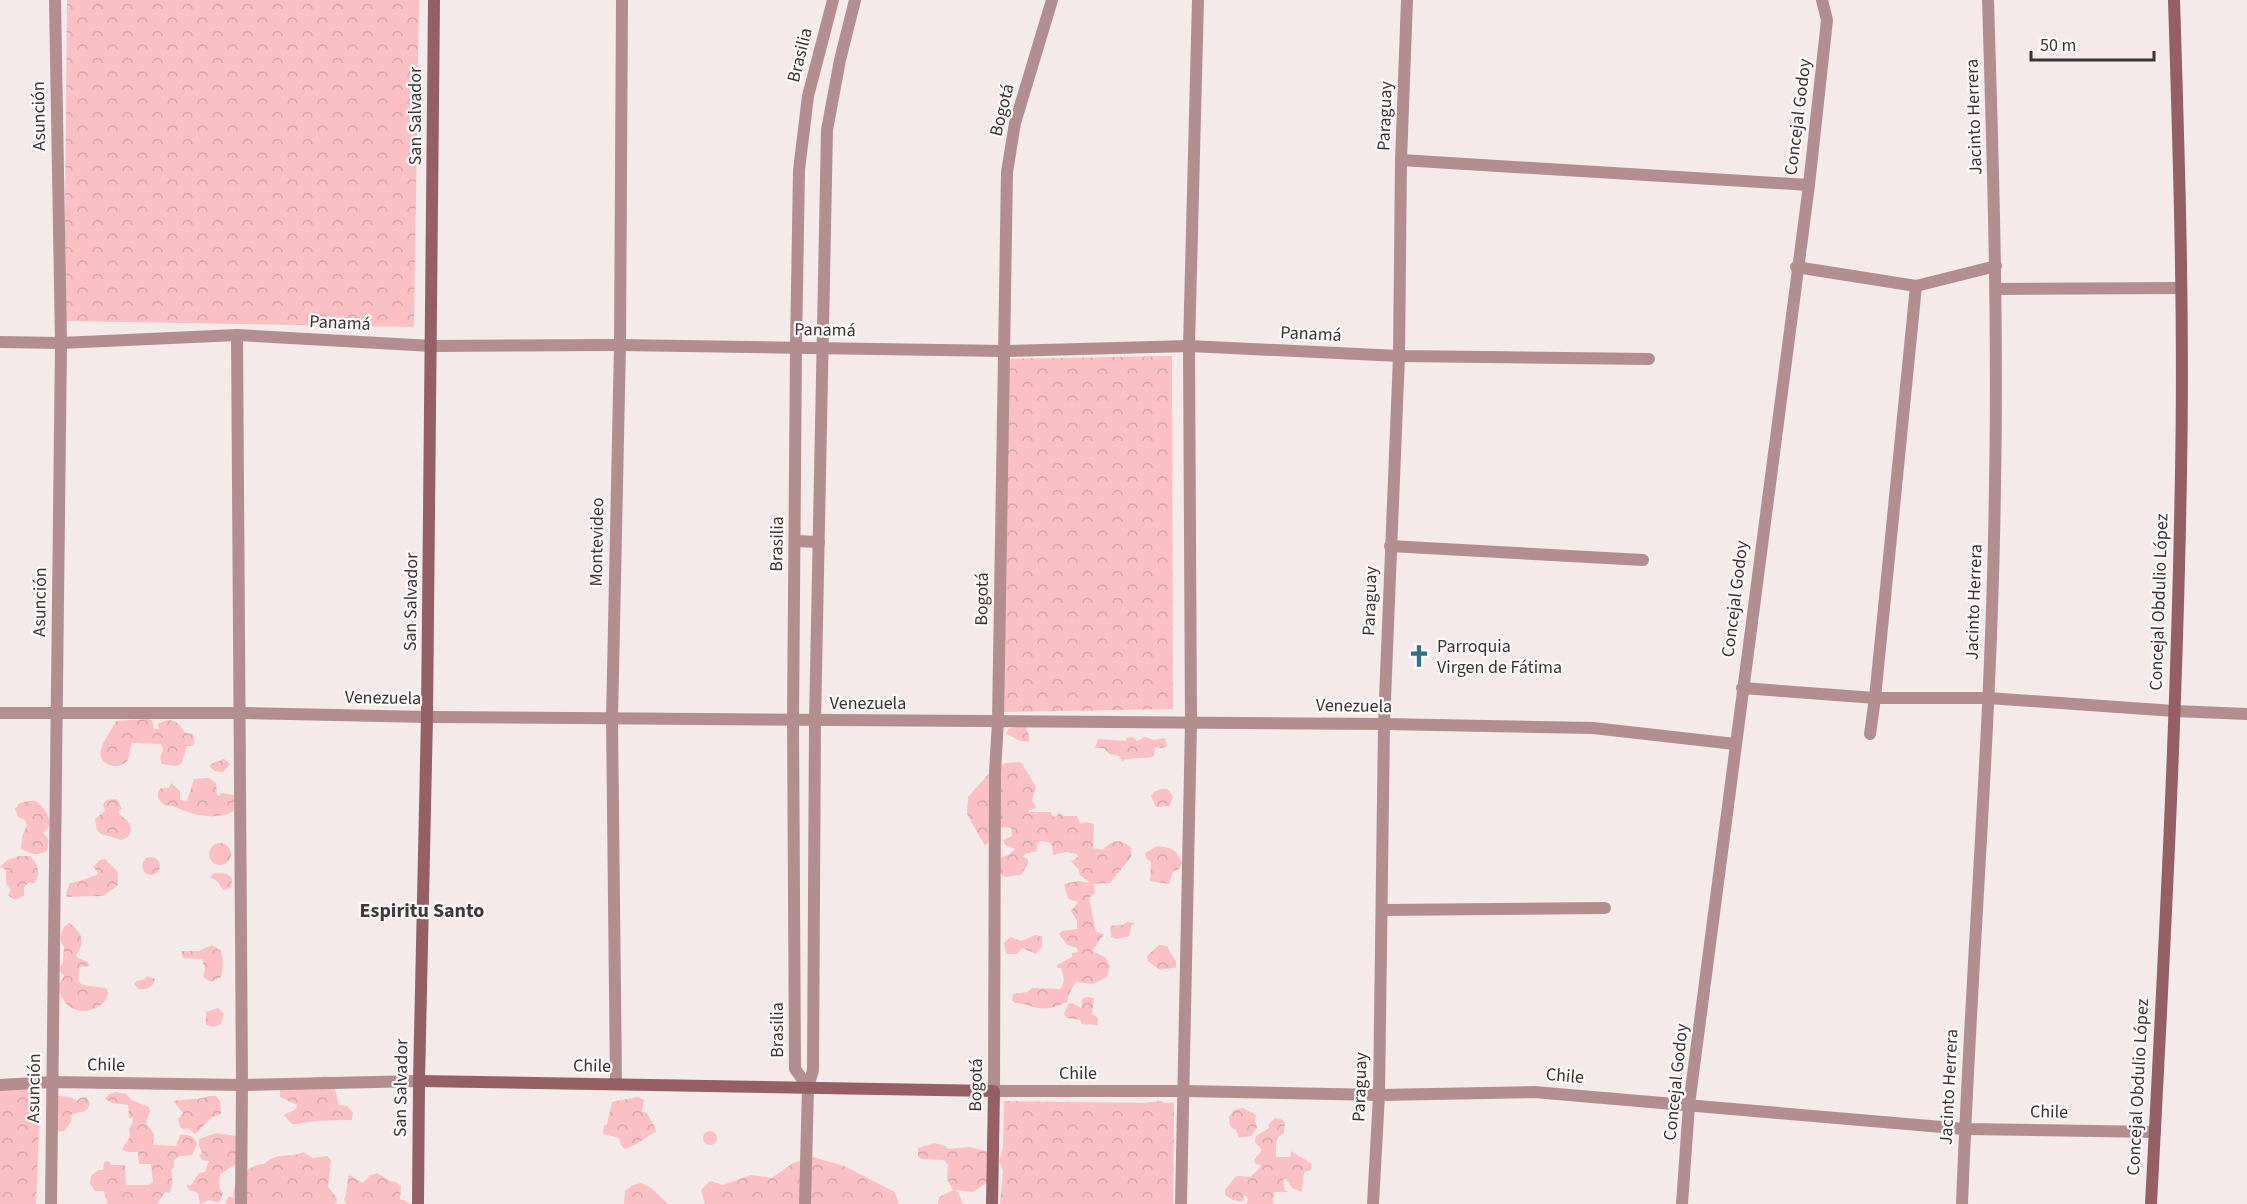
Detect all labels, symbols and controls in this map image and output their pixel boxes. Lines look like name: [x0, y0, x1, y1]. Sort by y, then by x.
scale bar: [2031, 24, 2154, 62]
street label: Brasilia: [781, 25, 819, 85]
text: 50 m: [2040, 33, 2076, 58]
street label: Concejal Godoy: [1778, 57, 1818, 177]
street label: Jacinto Herrera: [1959, 59, 1989, 175]
street label: San Salvador: [403, 66, 428, 165]
street label: Paraguay: [1371, 80, 1399, 151]
street label: Asunción: [26, 81, 52, 151]
street label: Bogotá: [983, 81, 1021, 139]
street label: Panamá: [309, 309, 371, 337]
street label: Panamá: [794, 317, 856, 343]
street label: Panamá: [1280, 320, 1342, 348]
street label: Montevideo: [584, 497, 610, 587]
street label: Concejal Obdulio López: [2143, 513, 2175, 691]
street label: Brasilia: [764, 516, 790, 572]
street label: Concejal Godoy: [1715, 539, 1755, 659]
street label: Jacinto Herrera: [1959, 544, 1989, 660]
street label: San Salvador: [398, 552, 424, 651]
street label: Paraguay: [1356, 565, 1384, 636]
street label: Asunción: [27, 567, 53, 637]
street label: Bogotá: [969, 572, 995, 626]
place label: Parroquia Virgen de Fátima: [1437, 634, 1562, 680]
church icon: Parroquia Virgen de Fátima: [1406, 643, 1432, 669]
street label: Venezuela: [345, 685, 421, 711]
street label: Venezuela: [830, 691, 906, 716]
street label: Venezuela: [1316, 693, 1392, 719]
district label: Espiritu Santo: [360, 897, 484, 925]
street label: Concejal Obdulio López: [2121, 997, 2155, 1176]
street label: Brasilia: [765, 1002, 790, 1058]
street label: Concejal Godoy: [1657, 1022, 1695, 1142]
street label: Jacinto Herrera: [1933, 1028, 1965, 1146]
street label: San Salvador: [388, 1038, 414, 1137]
street label: Paraguay: [1346, 1051, 1374, 1122]
street label: Chile: [87, 1052, 125, 1078]
street label: Asunción: [21, 1053, 47, 1123]
street label: Chile: [573, 1053, 611, 1079]
street label: Bogotá: [963, 1058, 989, 1112]
street label: Chile: [1059, 1061, 1097, 1086]
street label: Chile: [1545, 1062, 1585, 1090]
street label: Chile: [2030, 1099, 2068, 1125]

